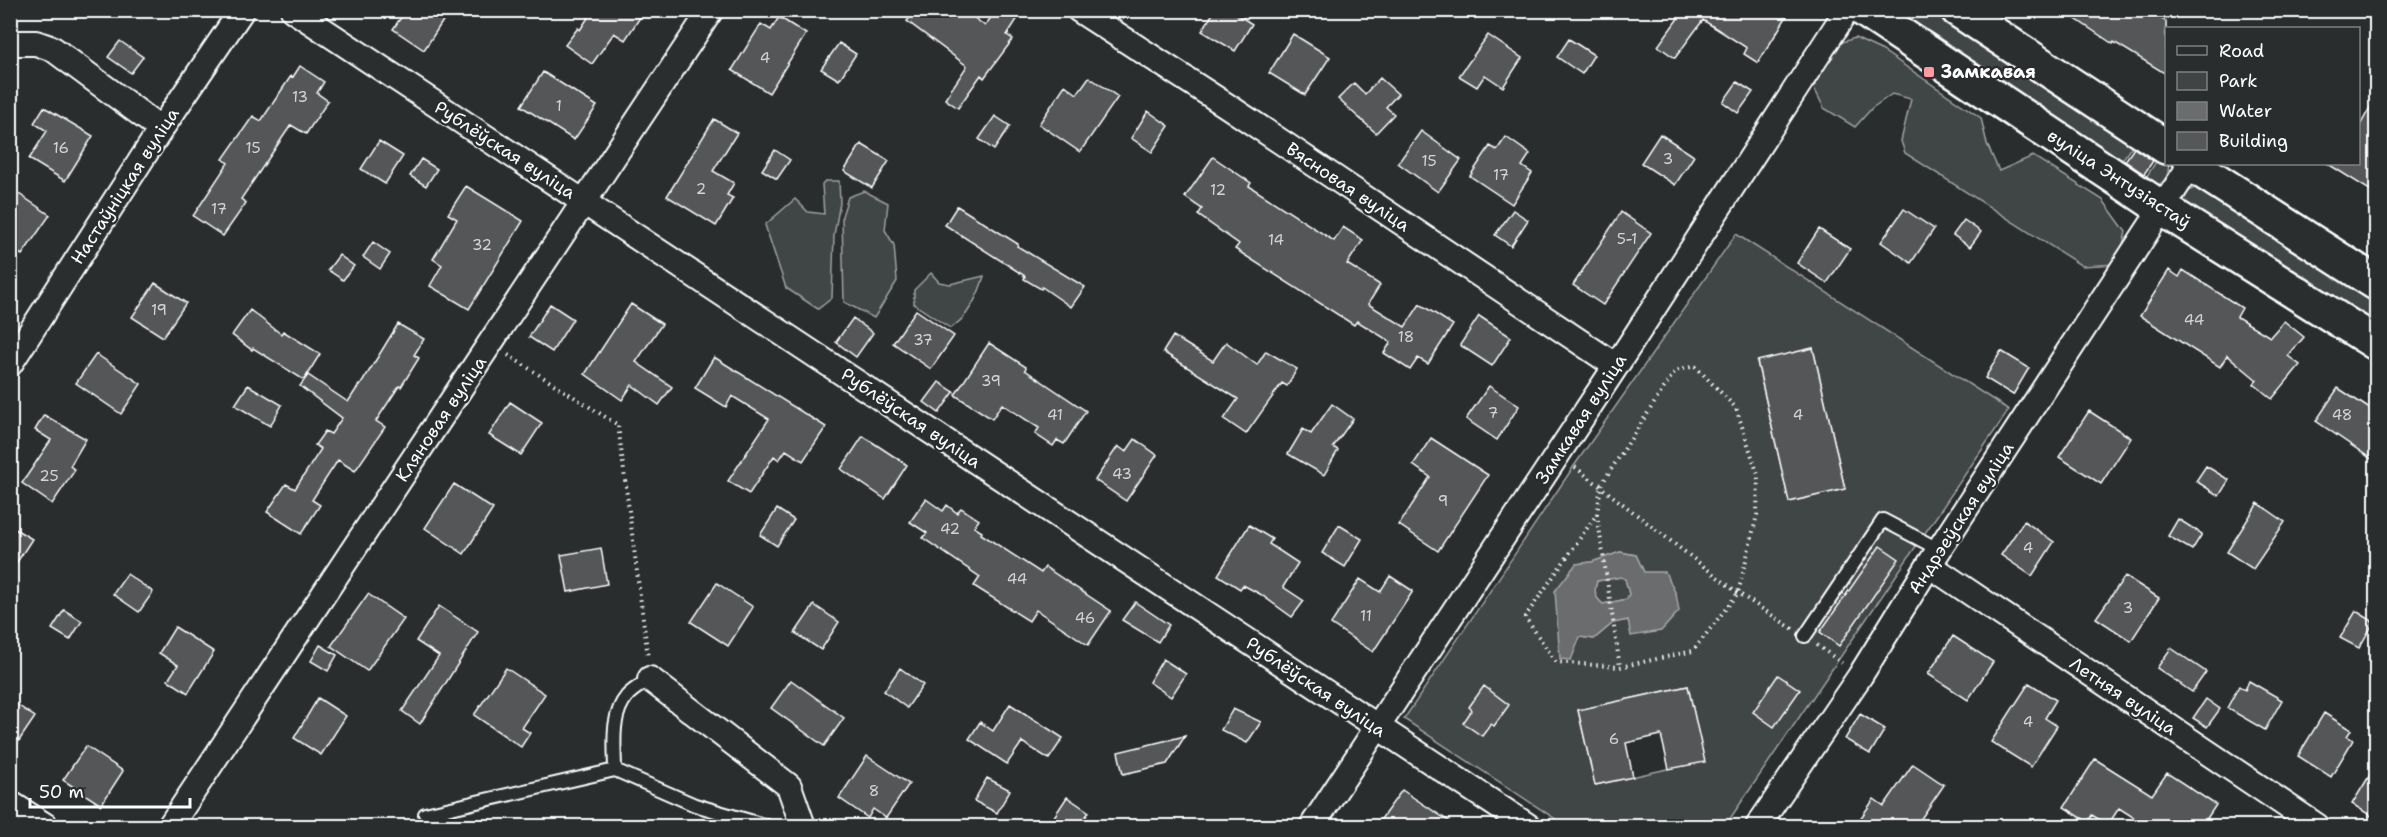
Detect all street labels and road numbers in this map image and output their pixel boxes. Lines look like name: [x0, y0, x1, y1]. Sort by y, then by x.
street label: Рублёўская вуліца: [430, 95, 580, 205]
street label: Настаўніцкая вуліца: [65, 103, 185, 269]
street label: вуліца Энтузіястаў: [2043, 124, 2195, 234]
street label: Вясновая вуліца: [1282, 137, 1414, 237]
street label: Замкавая вуліца: [1530, 349, 1632, 489]
street label: Кляновая вуліца: [390, 351, 492, 487]
street label: Рублёўская вуліца: [836, 362, 986, 474]
street label: Андрэеўская вуліца: [1903, 437, 2019, 599]
street label: Рублёўская вуліца: [1241, 631, 1391, 743]
street label: Летняя вуліца: [2065, 651, 2181, 741]

